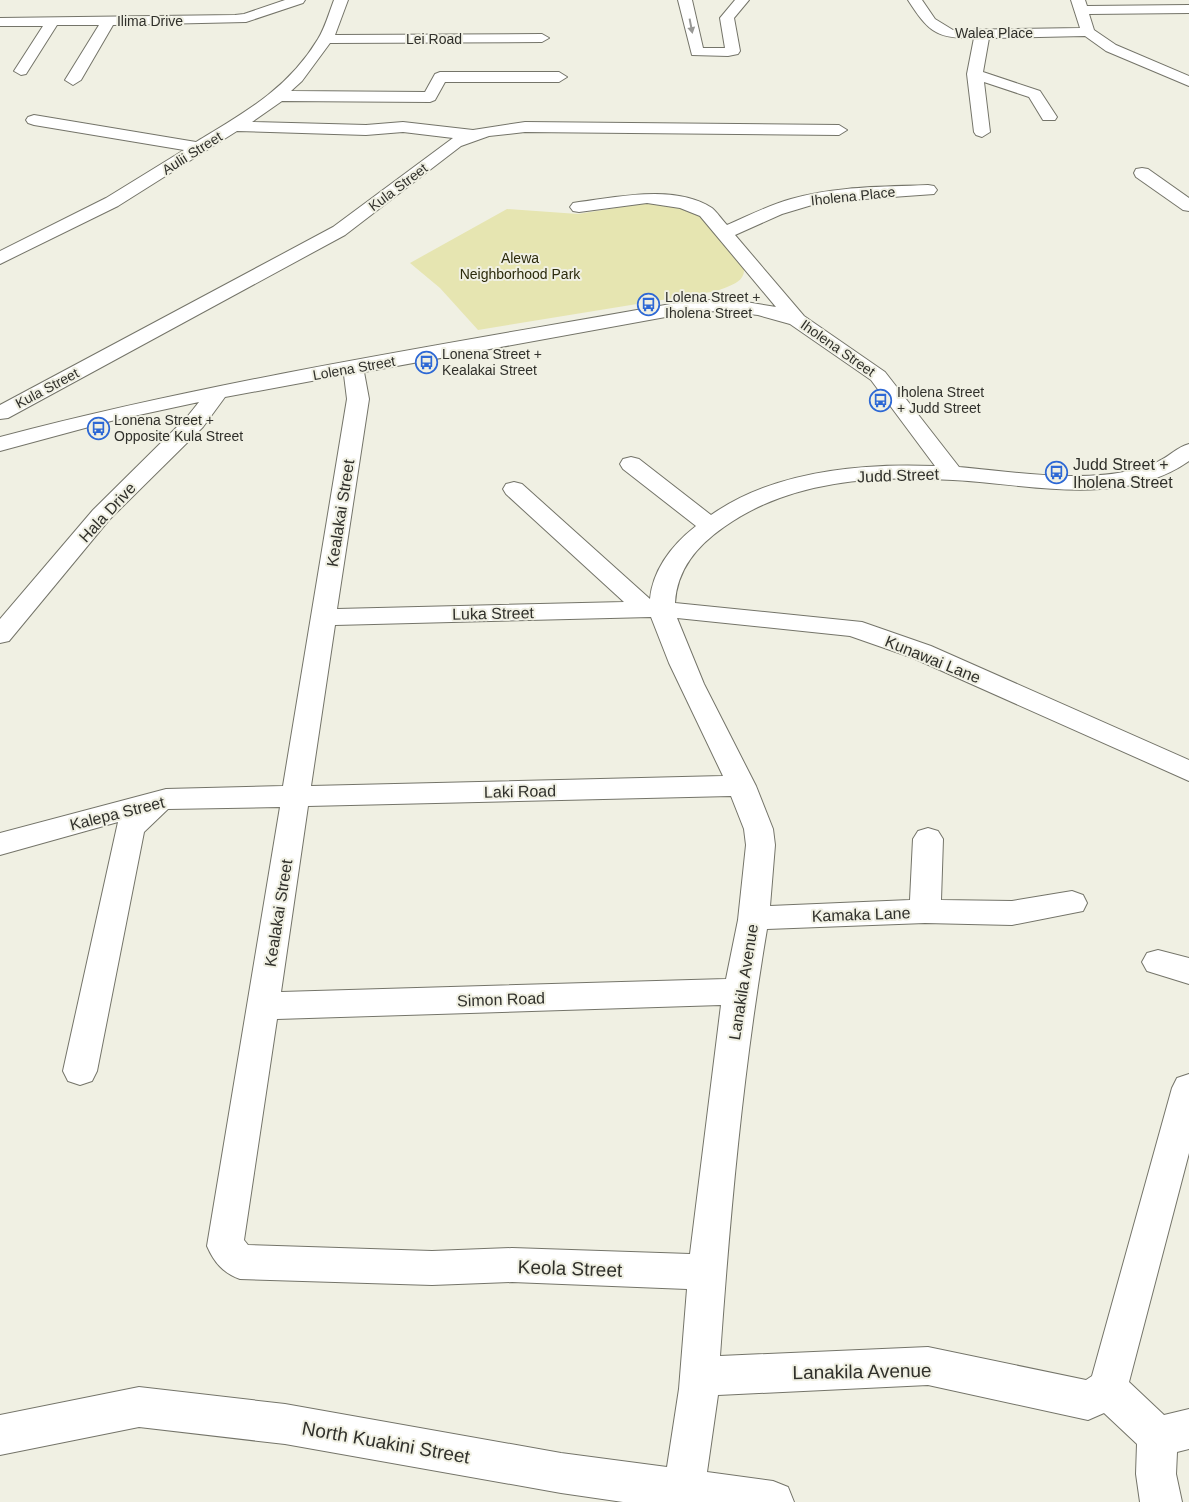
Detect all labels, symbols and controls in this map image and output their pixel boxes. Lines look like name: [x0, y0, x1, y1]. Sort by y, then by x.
street label: Ilima Drive: [117, 13, 183, 29]
one-way arrow: [687, 19, 695, 34]
street label: Walea Place: [955, 25, 1033, 41]
street label: Lei Road: [406, 31, 462, 47]
street label: Aulii Street: [159, 128, 225, 178]
street label: Kula Street: [366, 160, 431, 214]
street label: Iholena Place: [810, 184, 896, 208]
park label: Alewa Neighborhood Park: [460, 250, 581, 282]
place label: Lolena Street + Iholena Street: [665, 289, 760, 321]
bus stop icon: Lolena Street + Iholena Street: [637, 293, 661, 317]
street label: Iholena Street: [798, 316, 878, 380]
place label: Lonena Street + Kealakai Street: [442, 346, 542, 378]
bus stop icon: Lonena Street + Kealakai Street: [414, 350, 438, 374]
street label: Lolena Street: [312, 353, 396, 383]
street label: Kula Street: [13, 365, 81, 411]
place label: Iholena Street + Judd Street: [897, 384, 984, 416]
bus stop icon: Iholena Street + Judd Street: [869, 388, 893, 412]
place label: Lonena Street + Opposite Kula Street: [114, 412, 243, 444]
bus stop icon: Lonena Street + Opposite Kula Street: [86, 416, 110, 440]
place label: Judd Street + Iholena Street: [1073, 456, 1173, 491]
street label: Kealakai Street: [324, 458, 357, 568]
bus stop icon: Judd Street + Iholena Street: [1045, 461, 1069, 485]
street label: Judd Street: [857, 466, 940, 485]
street label: Hala Drive: [76, 479, 139, 545]
street label: Luka Street: [452, 604, 535, 623]
street label: Kunawai Lane: [883, 633, 983, 686]
street label: Laki Road: [484, 782, 556, 801]
street label: Kalepa Street: [68, 793, 167, 833]
street label: Kealakai Street: [262, 858, 295, 968]
street label: Kamaka Lane: [811, 904, 911, 925]
street label: Lanakila Avenue: [726, 923, 761, 1041]
street label: Simon Road: [457, 989, 545, 1010]
street label: Keola Street: [517, 1256, 623, 1281]
street label: Lanakila Avenue: [792, 1360, 932, 1383]
street label: North Kuakini Street: [300, 1417, 472, 1468]

